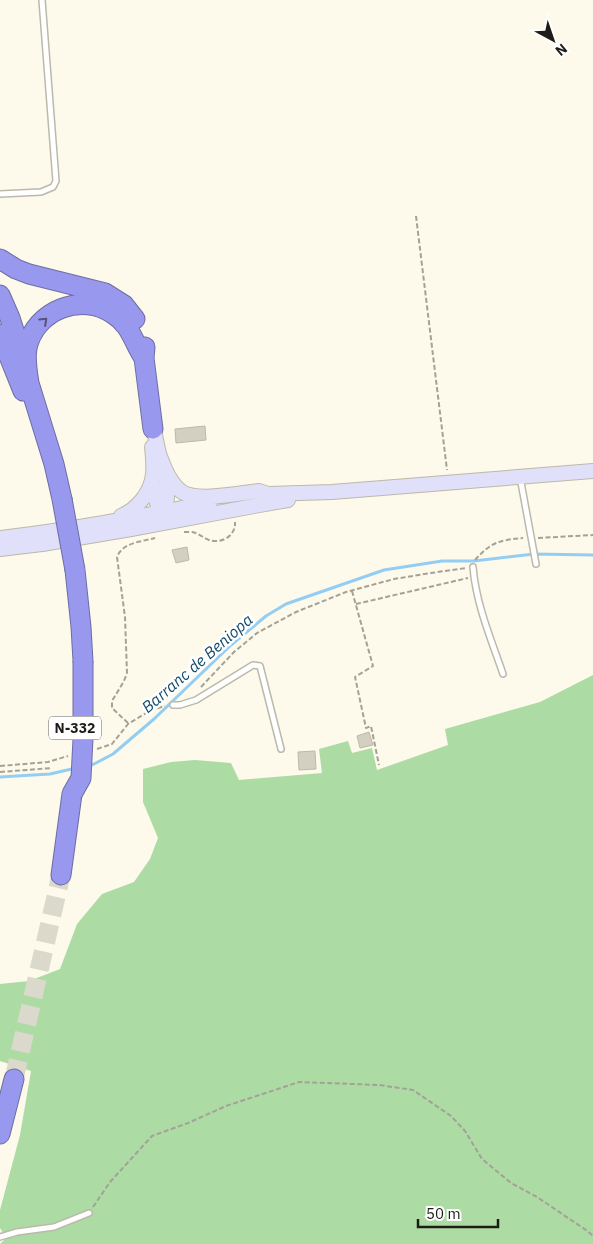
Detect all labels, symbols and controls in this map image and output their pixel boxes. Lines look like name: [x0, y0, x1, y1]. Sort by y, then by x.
north arrow: [528, 15, 578, 65]
text: N: [552, 40, 571, 60]
one-way arrow: [38, 318, 47, 327]
water label: Barranc de Beniopa: [137, 609, 257, 717]
road number: N-332: [49, 716, 101, 740]
scale bar: [418, 1196, 498, 1228]
text: 50 m: [426, 1204, 461, 1223]

